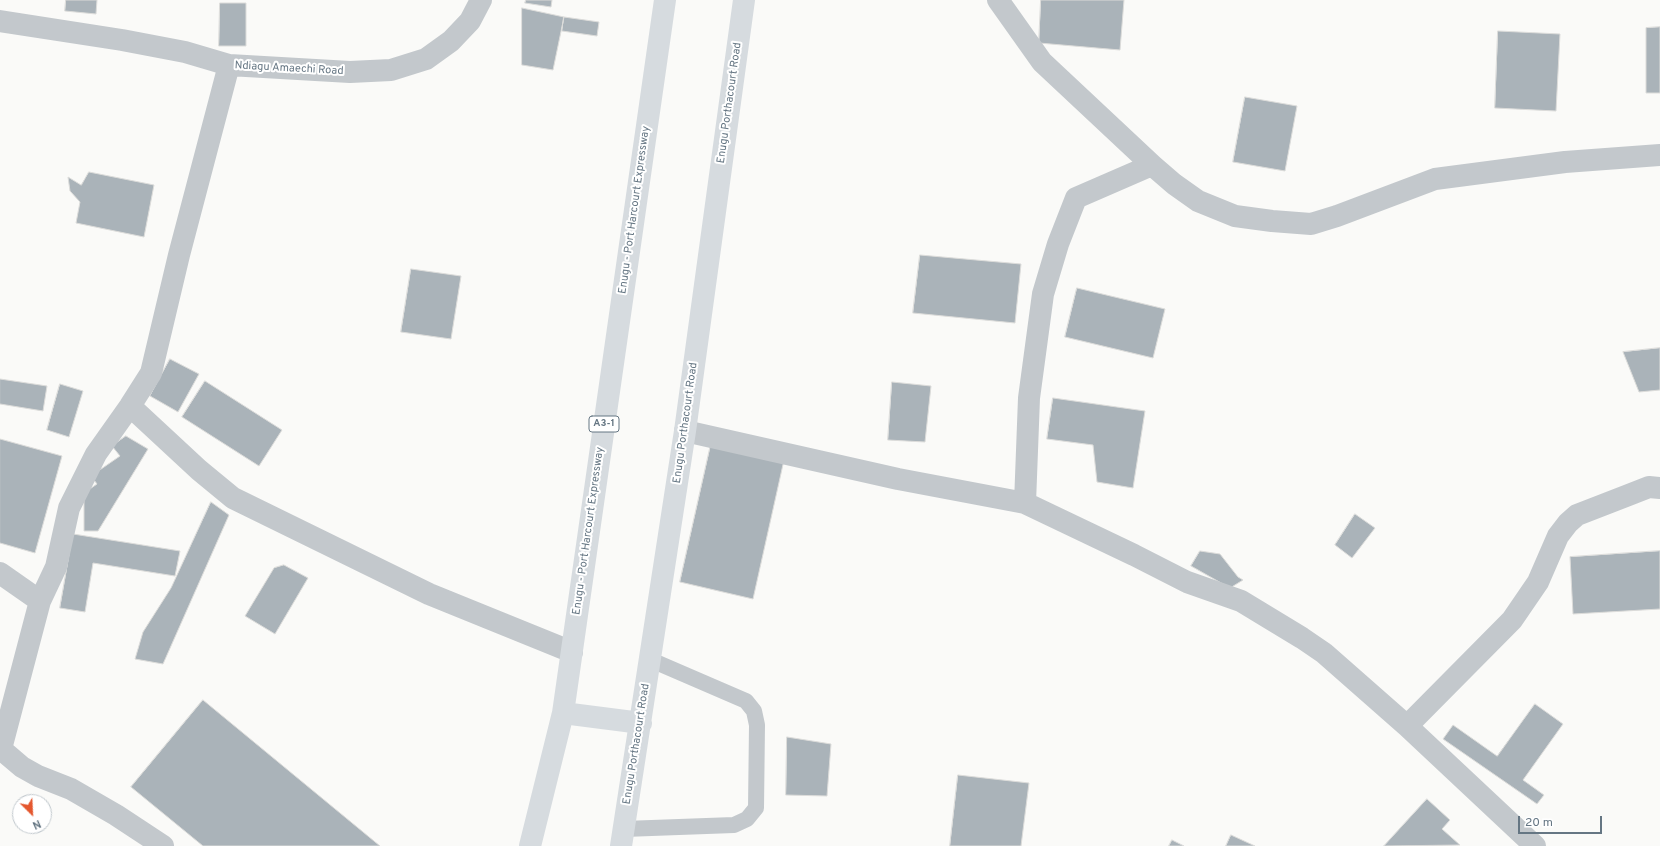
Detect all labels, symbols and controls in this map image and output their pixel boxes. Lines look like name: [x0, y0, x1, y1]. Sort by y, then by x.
street label: Enugu Porthacourt Road: [715, 42, 745, 164]
street label: Ndiagu Amaechi Road: [234, 60, 344, 78]
street label: Enugu - Port Harcourt Expressway: [617, 125, 653, 295]
street label: Enugu Porthacourt Road: [671, 362, 701, 484]
road number: A3-1: [589, 416, 619, 432]
street label: Enugu - Port Harcourt Expressway: [571, 446, 607, 616]
street label: Enugu Porthacourt Road: [621, 683, 653, 805]
north arrow: [12, 794, 52, 834]
scale bar: [1520, 808, 1604, 834]
text: 20 m: [1525, 815, 1553, 831]
text: N: [30, 816, 43, 832]

